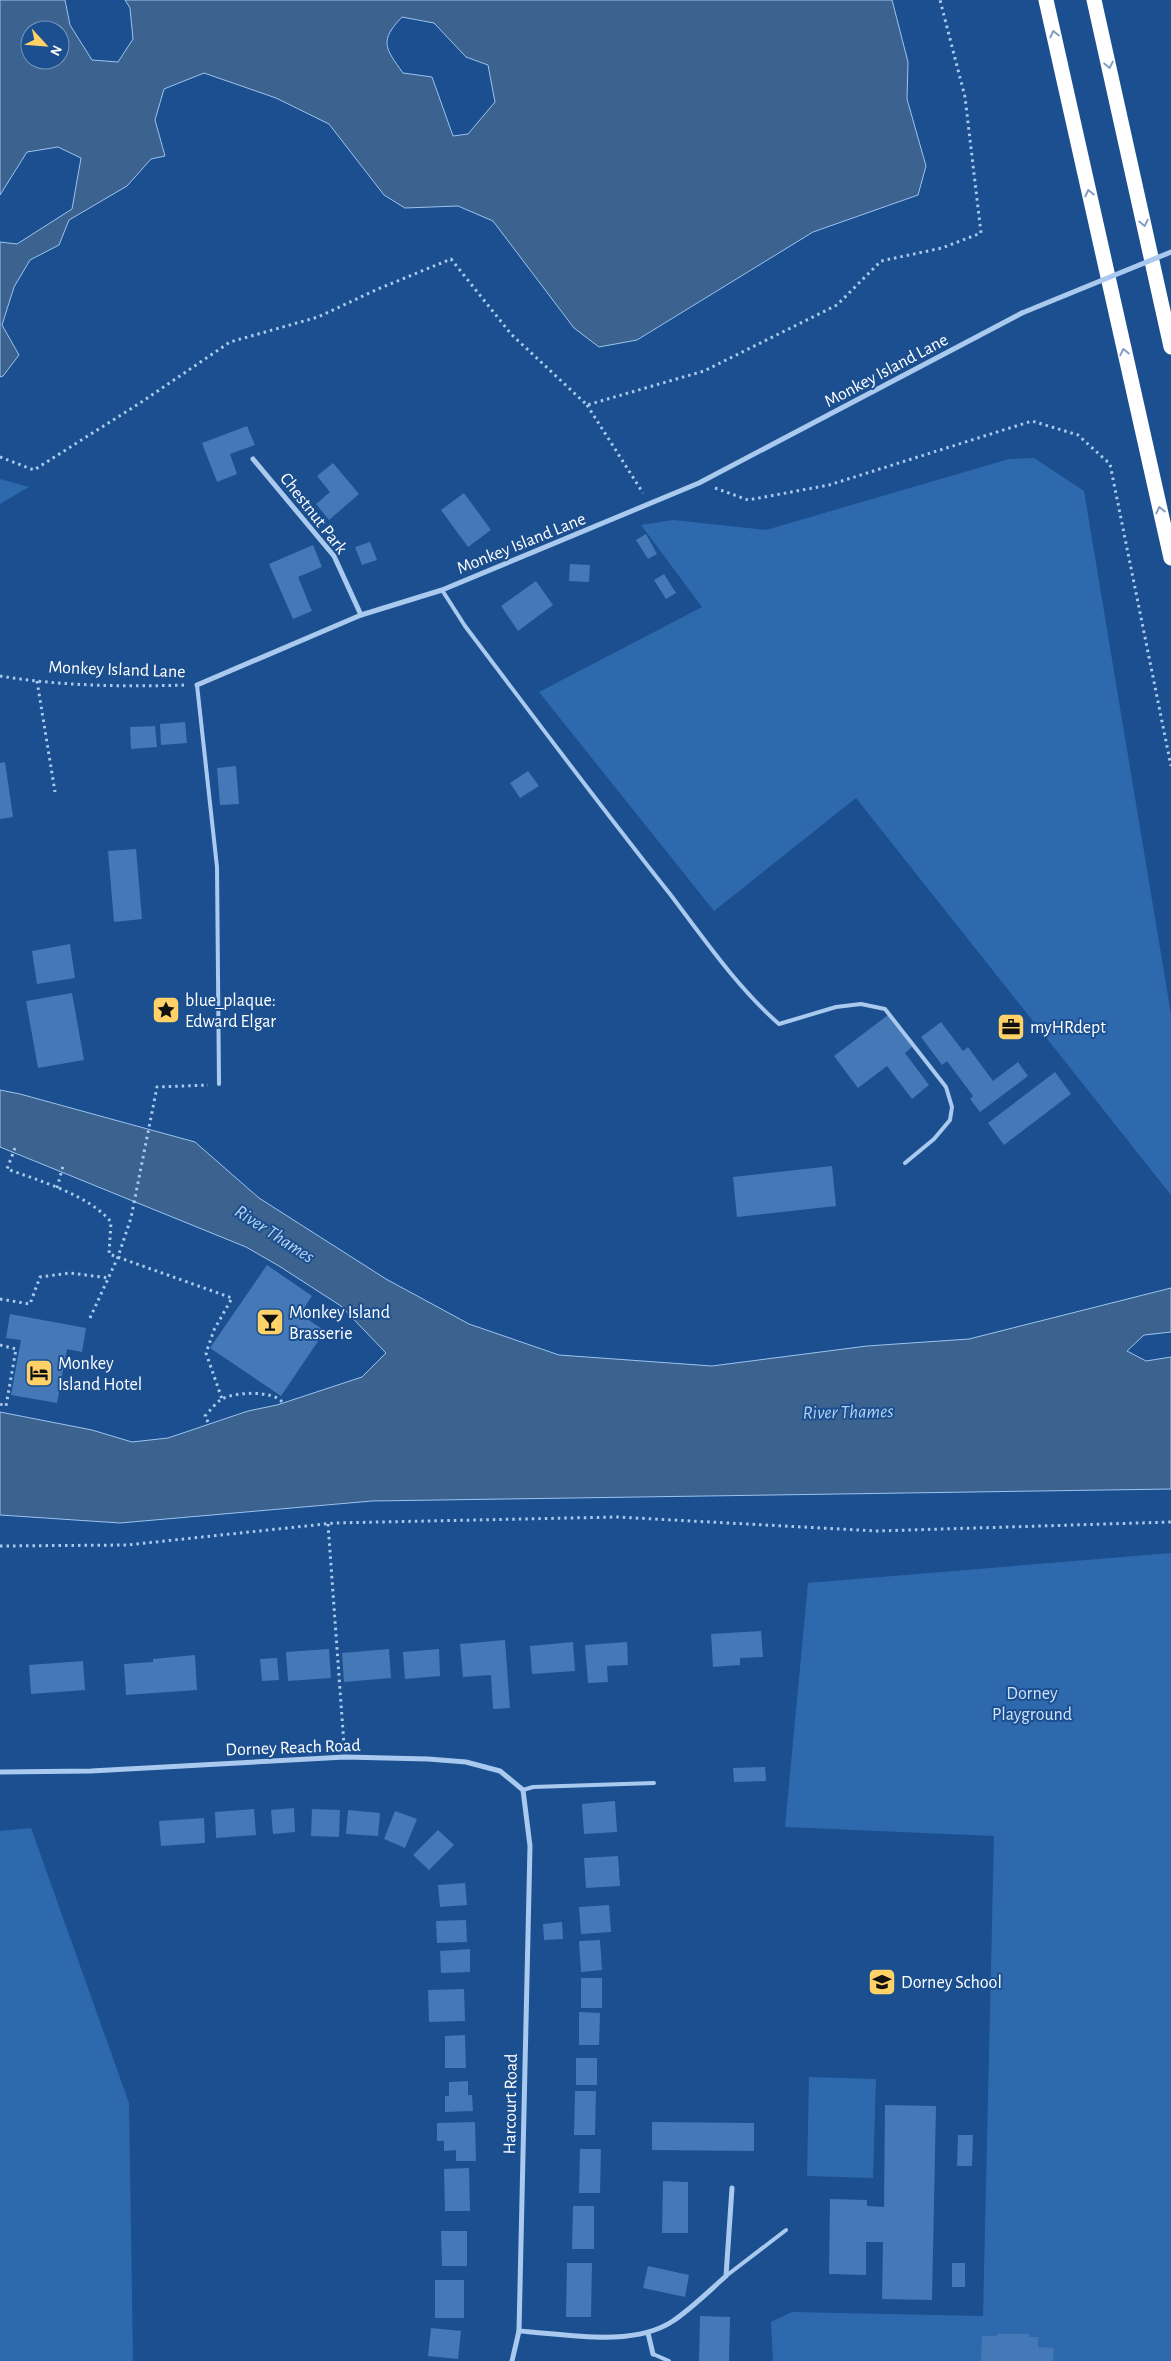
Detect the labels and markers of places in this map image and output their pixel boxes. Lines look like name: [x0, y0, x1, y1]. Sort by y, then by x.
place label: blue_plaque: Edward Elgar: [185, 992, 276, 1031]
place icon: blue_plaque: Edward Elgar: [151, 995, 181, 1025]
office icon: myHRdept: [996, 1012, 1026, 1042]
place label: myHRdept: [1030, 1019, 1106, 1037]
place label: Monkey Island Brasserie: [289, 1304, 390, 1343]
bar icon: Monkey Island Brasserie: [255, 1307, 285, 1337]
place label: Monkey Island Hotel: [58, 1355, 142, 1394]
hotel icon: Monkey Island Hotel: [24, 1358, 54, 1388]
school or university icon: Dorney School: [867, 1967, 897, 1997]
place label: Dorney School: [901, 1974, 1002, 1992]

